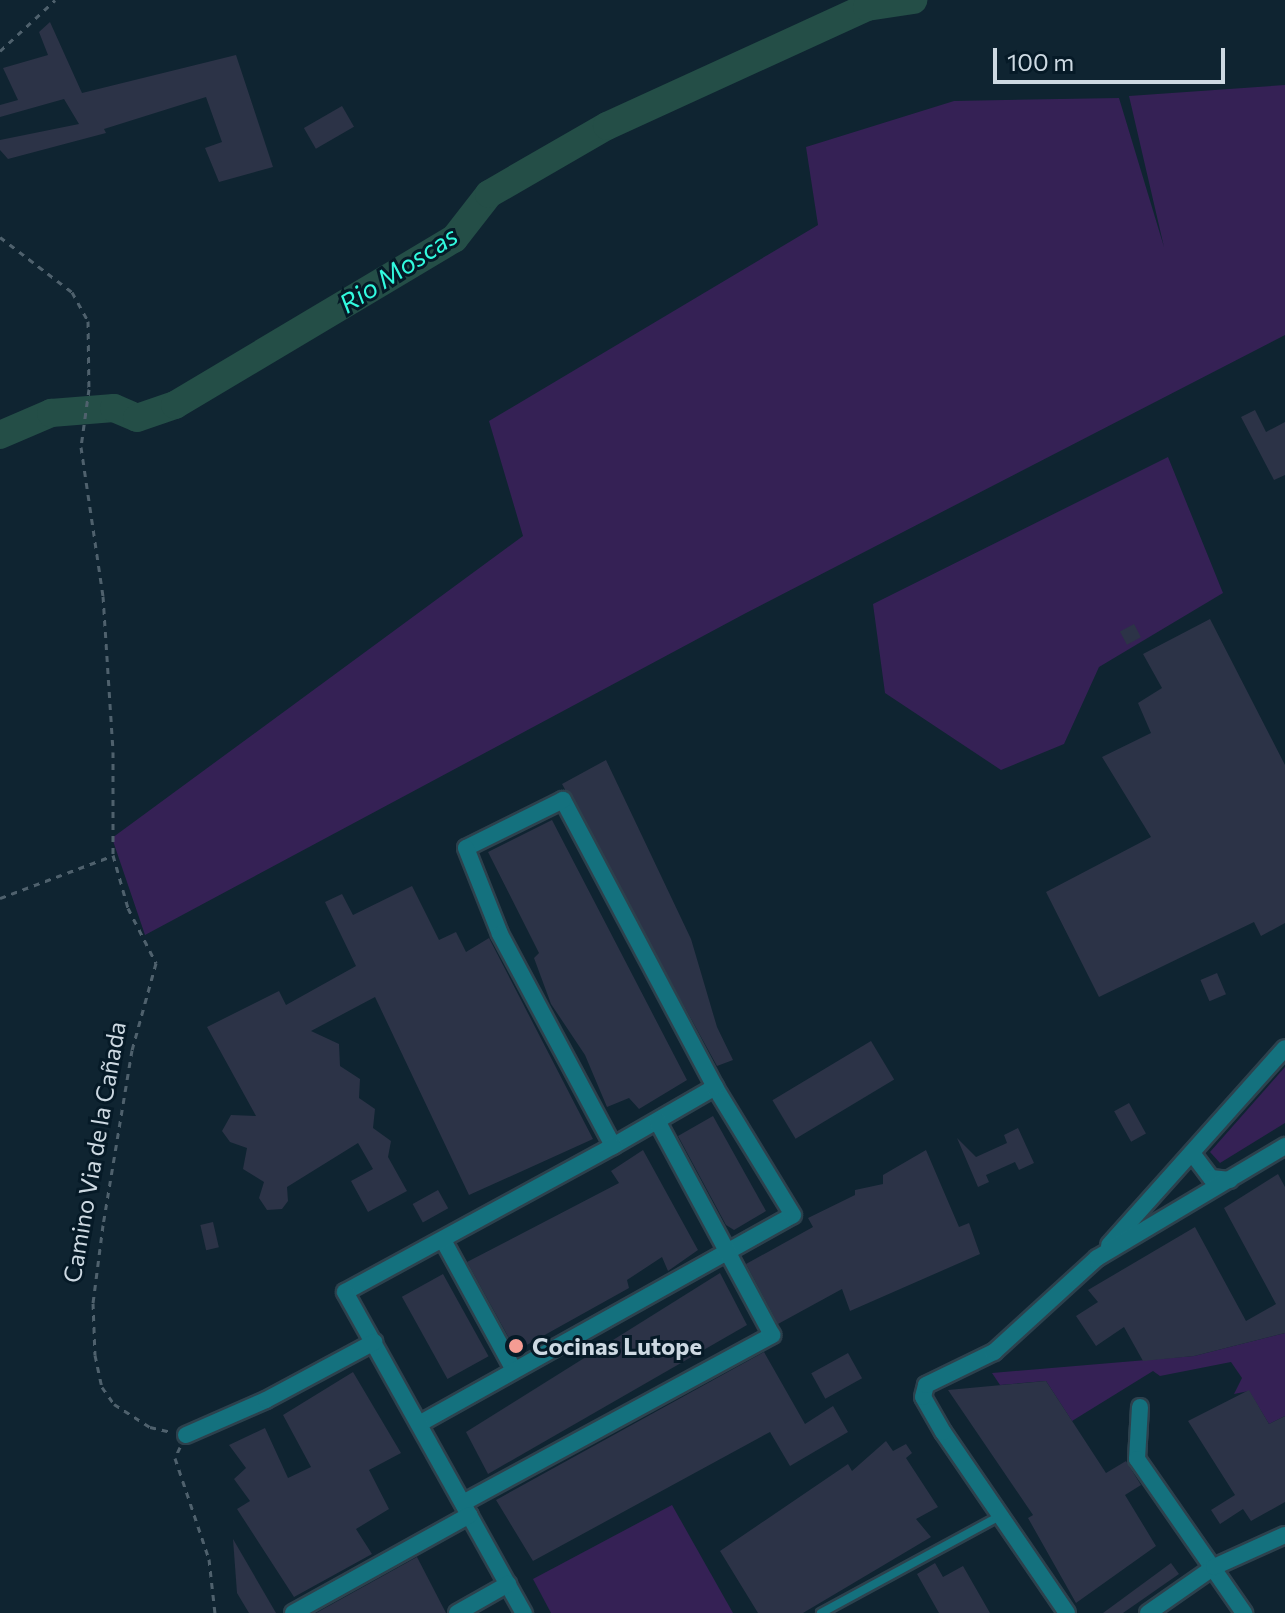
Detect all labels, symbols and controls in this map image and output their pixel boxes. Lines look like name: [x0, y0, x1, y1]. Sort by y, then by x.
scale bar: [997, 32, 1229, 82]
text: 100 m: [1007, 47, 1074, 76]
water label: Rio Moscas: [333, 219, 463, 319]
street label: Camino Via de la Cañada: [57, 1019, 131, 1285]
place label: Cocinas Lutope: [532, 1332, 702, 1360]
marker: Cocinas Lutope: [507, 1337, 525, 1355]

